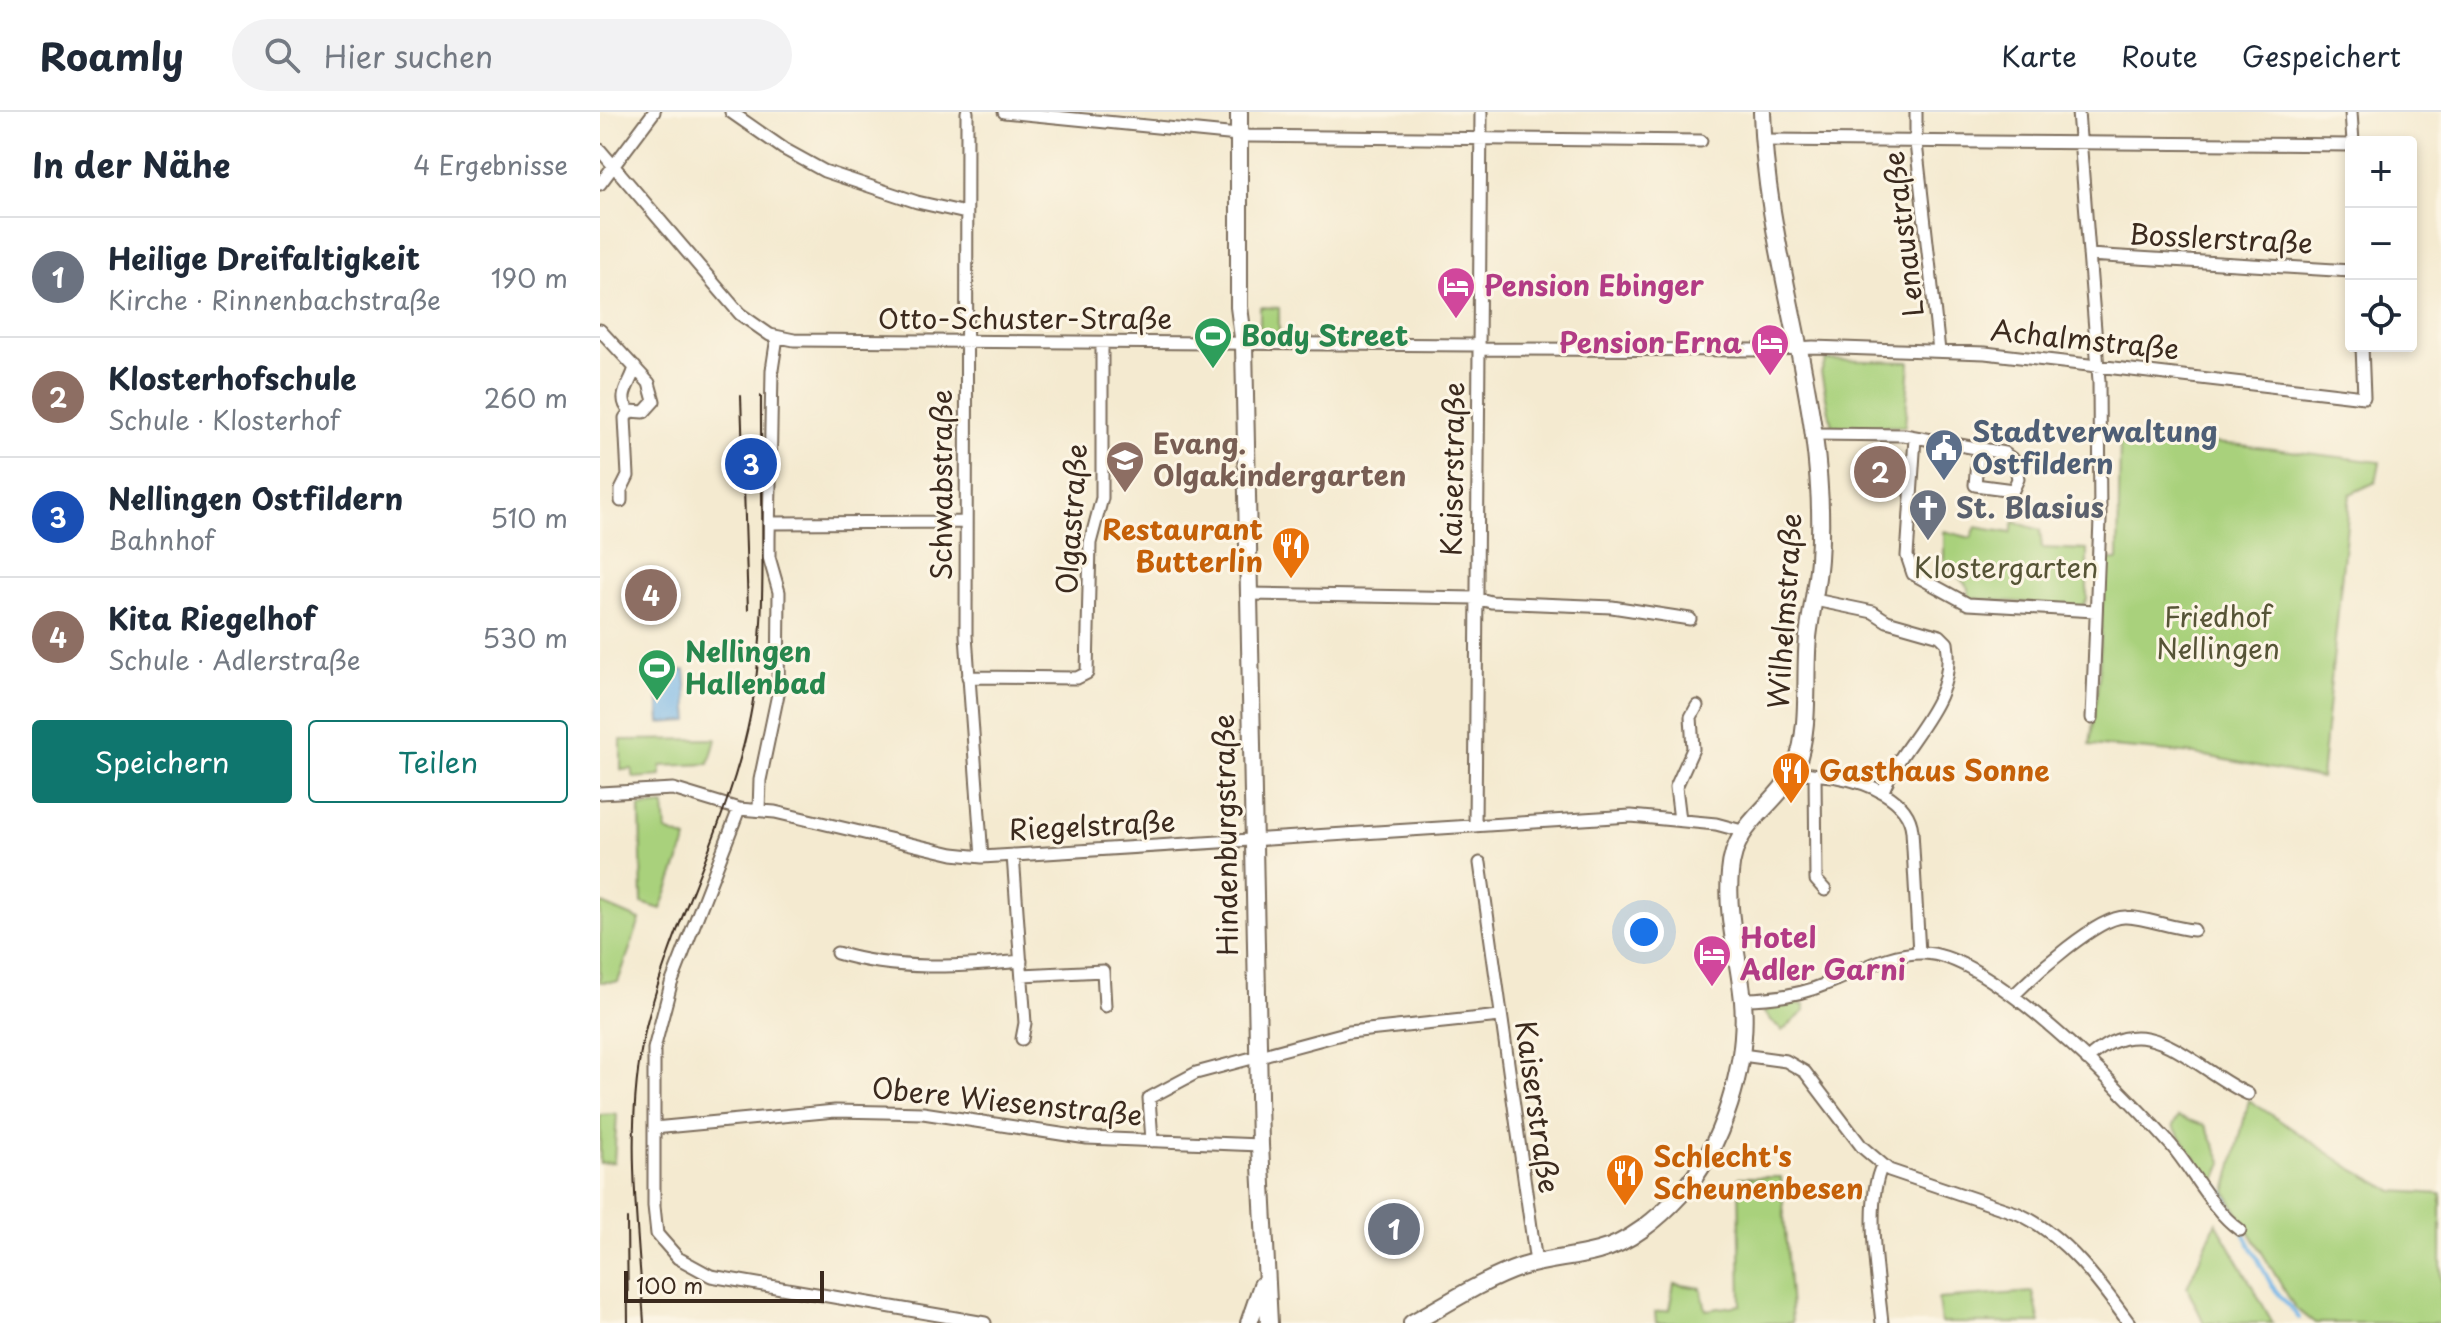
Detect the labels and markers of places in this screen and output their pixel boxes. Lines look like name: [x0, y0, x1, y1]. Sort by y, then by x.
place label: Pension Ebinger: [1484, 263, 1704, 306]
hotel icon: Pension Ebinger: [1435, 265, 1477, 320]
place label: Body Street: [1241, 313, 1408, 356]
sports icon: Body Street: [1192, 315, 1234, 370]
place label: Pension Erna: [1559, 320, 1743, 363]
hotel icon: Pension Erna: [1749, 322, 1791, 377]
place label: Stadtverwaltung Ostfildern: [1972, 409, 2217, 484]
place label: Evang. Olgakindergarten: [1153, 421, 1406, 496]
public building icon: Stadtverwaltung Ostfildern: [1923, 427, 1965, 482]
pin: 3: [725, 434, 777, 494]
school or university icon: Evang. Olgakindergarten: [1104, 439, 1146, 494]
pin: 2: [1854, 442, 1906, 502]
place label: St. Blasius: [1956, 485, 2104, 528]
church icon: St. Blasius: [1907, 487, 1949, 542]
place label: Restaurant Butterlin: [1102, 507, 1263, 582]
restaurant icon: Restaurant Butterlin: [1270, 525, 1312, 580]
pin: 4: [625, 565, 677, 625]
place label: Nellingen Hallenbad: [685, 629, 826, 704]
sports icon: Nellingen Hallenbad: [636, 647, 678, 702]
place label: Gasthaus Sonne: [1819, 748, 2050, 791]
restaurant icon: Gasthaus Sonne: [1770, 750, 1812, 805]
place label: Hotel Adler Garni: [1739, 915, 1906, 990]
hotel icon: Hotel Adler Garni: [1691, 933, 1733, 988]
place label: Schlecht's Scheunenbesen: [1653, 1134, 1864, 1209]
restaurant icon: Schlecht's Scheunenbesen: [1604, 1152, 1646, 1207]
pin: 1: [1368, 1199, 1420, 1259]

